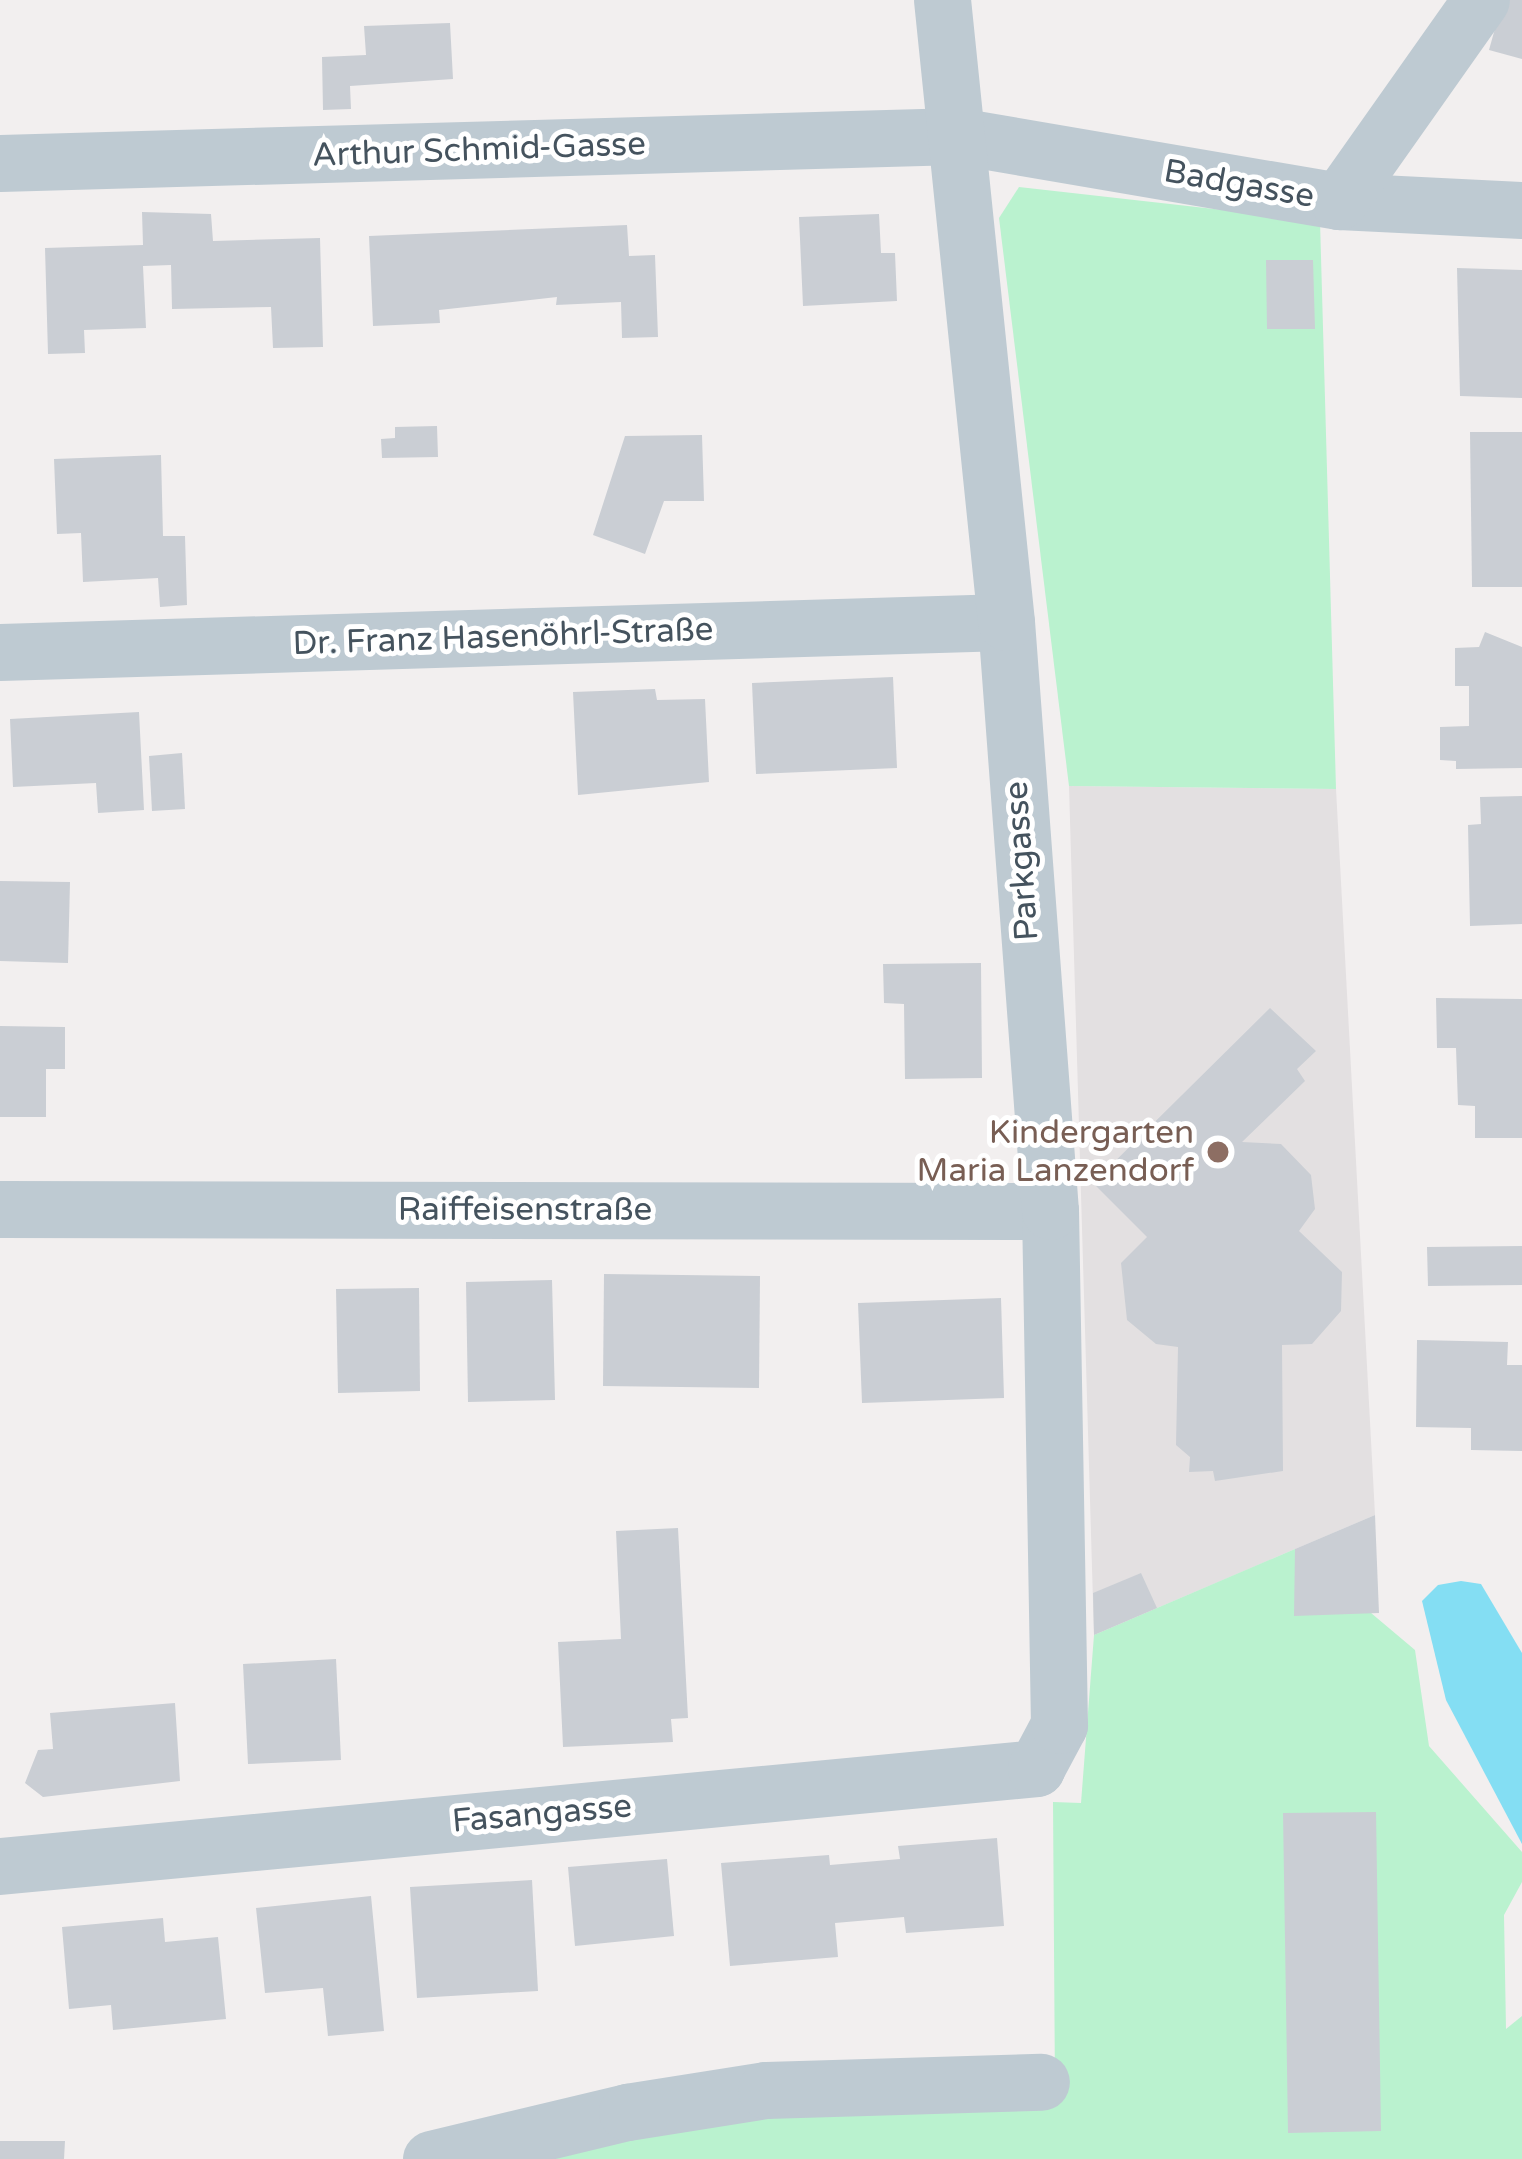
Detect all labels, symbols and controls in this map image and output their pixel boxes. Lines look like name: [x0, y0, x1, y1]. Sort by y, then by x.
street label: Arthur Schmid-Gasse: [312, 124, 646, 176]
street label: Badgasse: [1161, 151, 1317, 217]
street label: Dr. Franz Hasenöhrl-Straße: [292, 610, 714, 664]
street label: Parkgasse: [997, 780, 1047, 942]
place label: Kindergarten Maria Lanzendorf: [917, 1113, 1194, 1191]
marker: Kindergarten Maria Lanzendorf: [1205, 1139, 1231, 1165]
street label: Raiffeisenstraße: [398, 1190, 652, 1230]
street label: Fasangasse: [450, 1786, 634, 1842]

